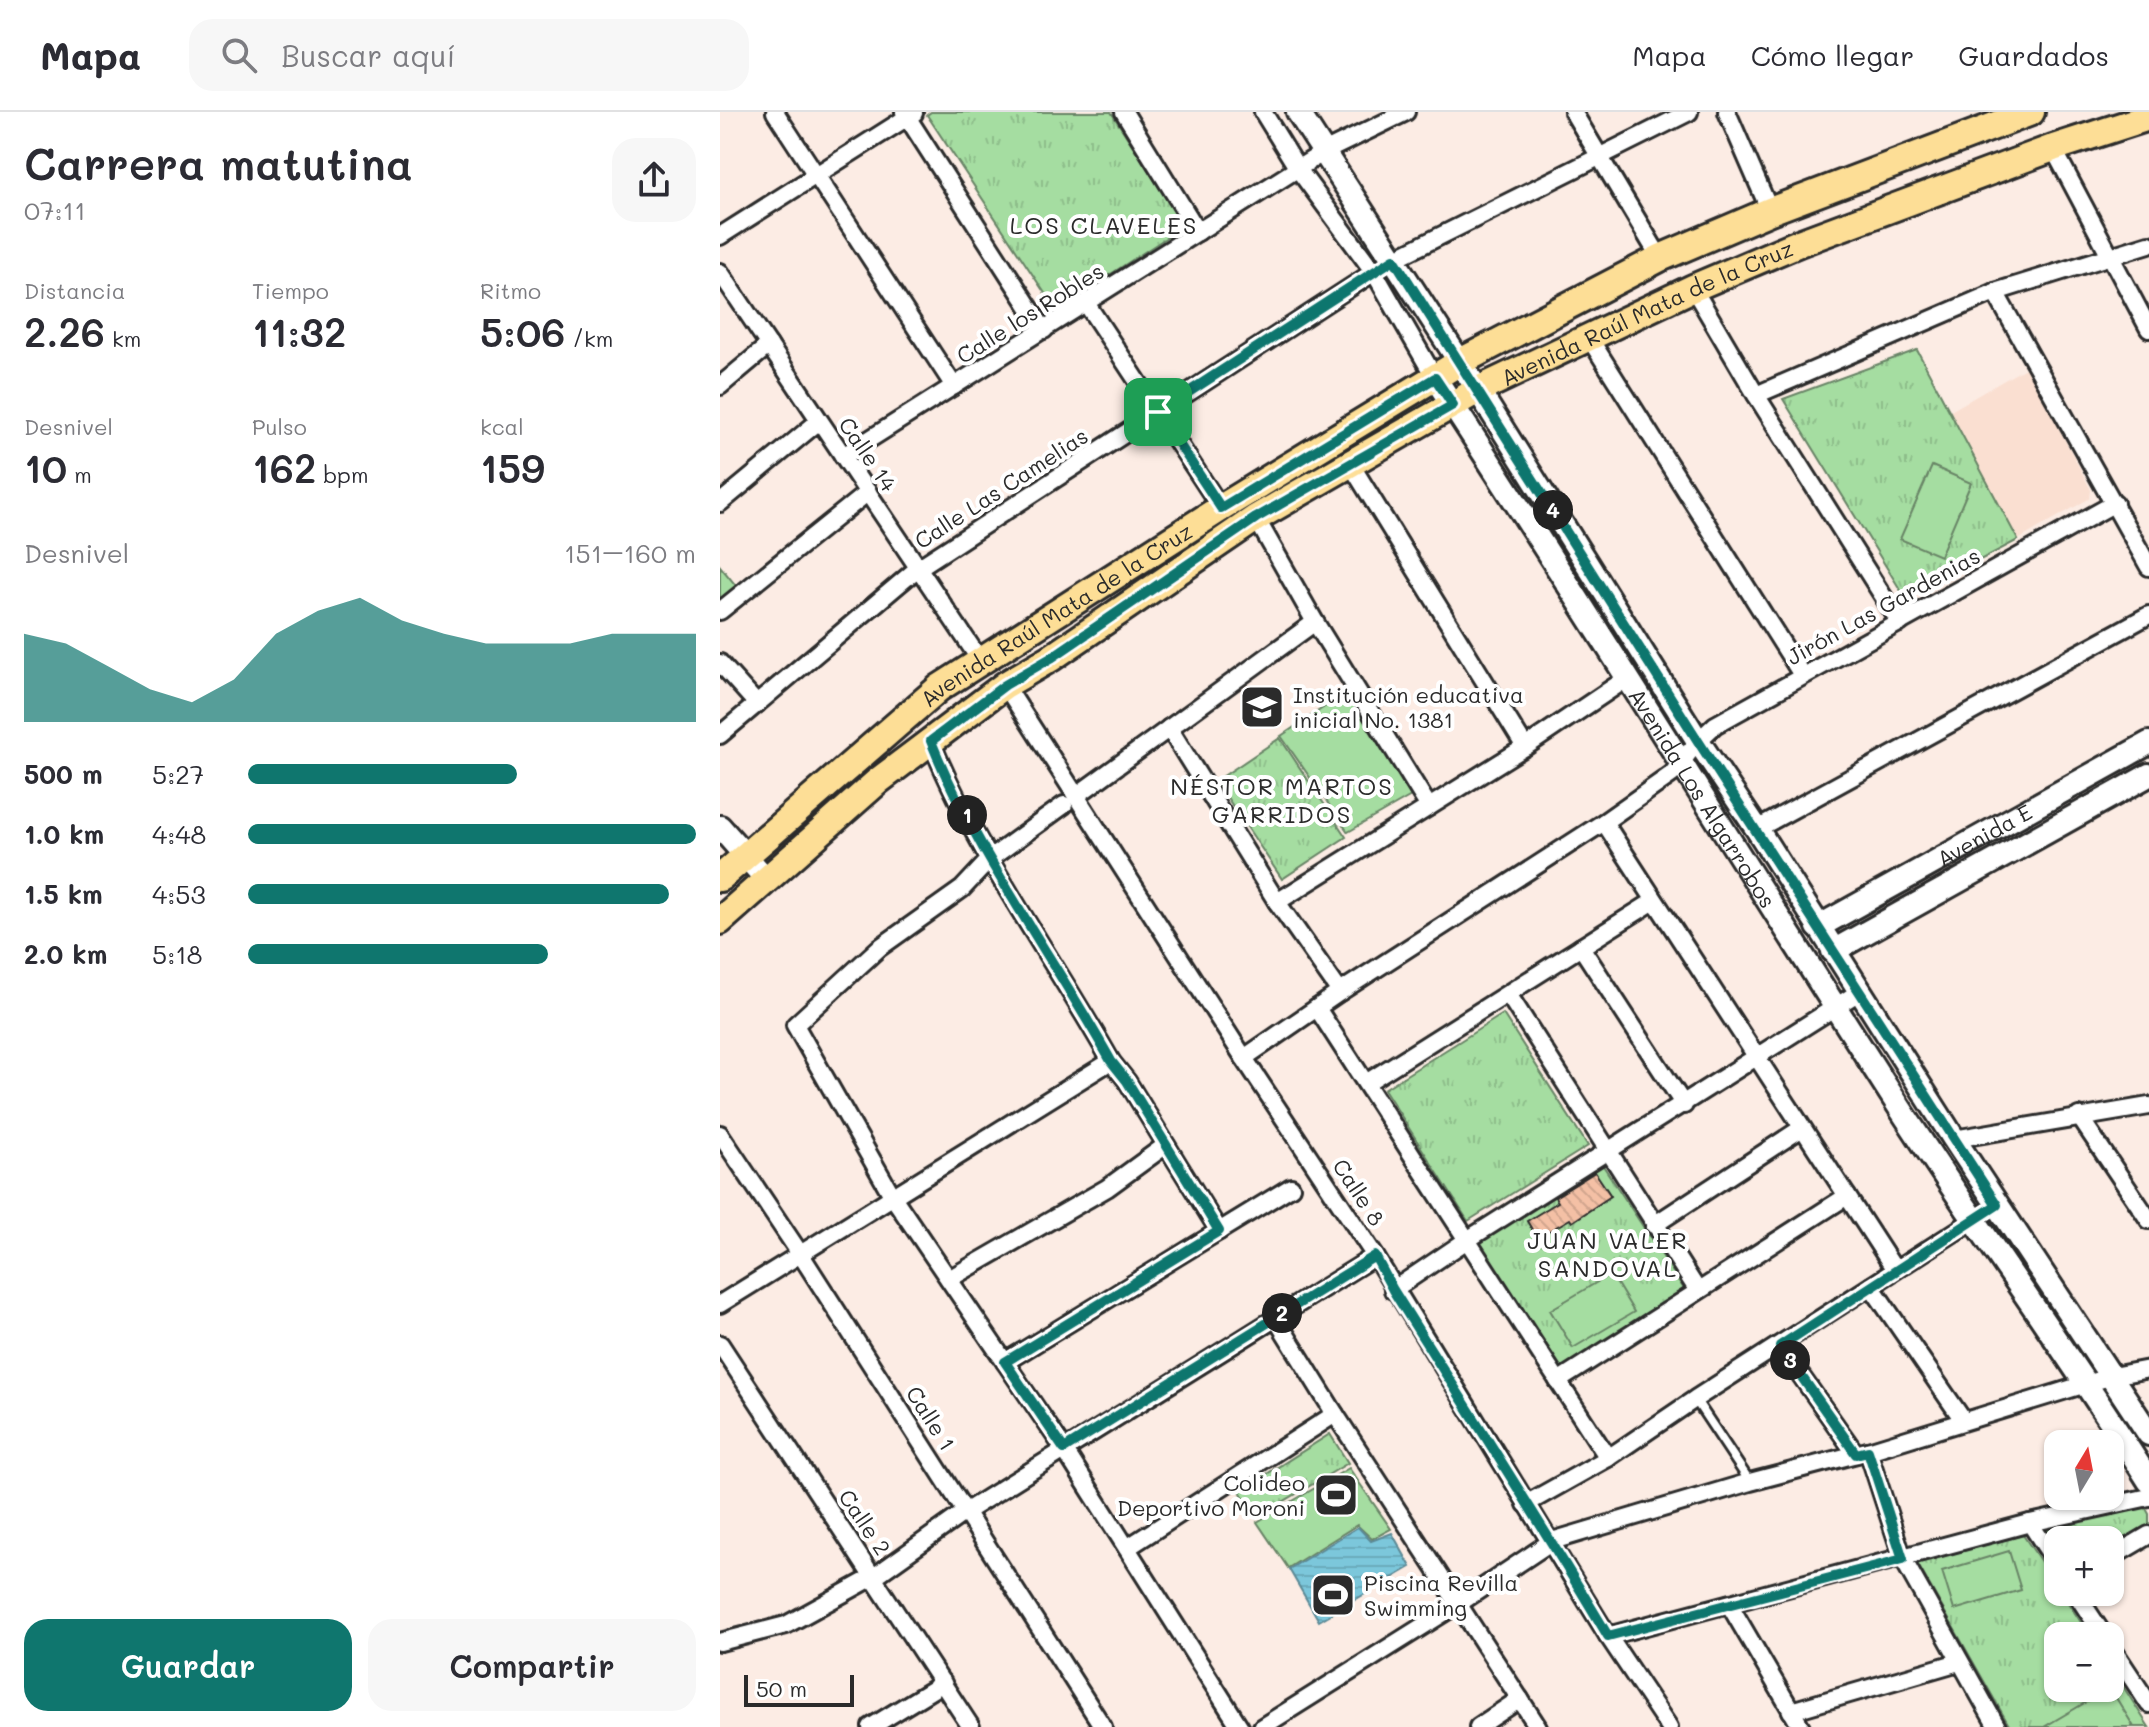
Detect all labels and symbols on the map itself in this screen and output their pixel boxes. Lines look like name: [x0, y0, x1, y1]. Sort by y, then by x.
district label: LOS CLAVELES: [1010, 209, 1198, 240]
street label: Avenida Raúl Mata de la Cruz: [1496, 233, 1797, 392]
street label: Calle los Robles: [951, 256, 1109, 370]
pin: [1124, 378, 1192, 446]
street label: Calle 14: [833, 411, 904, 497]
street label: Calle Las Camelias: [909, 421, 1093, 555]
pin: 4: [1533, 490, 1573, 530]
street label: Avenida Raúl Mata de la Cruz: [914, 516, 1197, 713]
street label: Jirón Las Gardenias: [1781, 541, 1985, 671]
place label: Institución educativa inicial No. 1381: [1293, 680, 1524, 734]
street label: Avenida Los Algarrobos: [1623, 682, 1783, 913]
school or university icon: Institución educativa inicial No. 1381: [1238, 683, 1286, 731]
district label: NÉSTOR MARTOS GARRIDOS: [1170, 770, 1394, 829]
pin: 1: [947, 795, 987, 835]
street label: Avenida E: [1931, 797, 2037, 873]
street label: Calle 8: [1327, 1153, 1391, 1231]
district label: JUAN VALER SANDOVAL: [1527, 1224, 1689, 1283]
pin: 2: [1262, 1293, 1302, 1333]
pin: 3: [1770, 1340, 1810, 1380]
street label: Calle 1: [900, 1380, 962, 1456]
north arrow: [2044, 1430, 2124, 1510]
place label: Colideo Deportivo Moroni: [1117, 1468, 1305, 1522]
sports icon: Colideo Deportivo Moroni: [1312, 1471, 1360, 1519]
street label: Calle 2: [832, 1483, 898, 1561]
place label: Piscina Revilla Swimming: [1364, 1568, 1518, 1622]
sports icon: Piscina Revilla Swimming: [1309, 1571, 1357, 1619]
scale bar: [744, 1671, 854, 1707]

